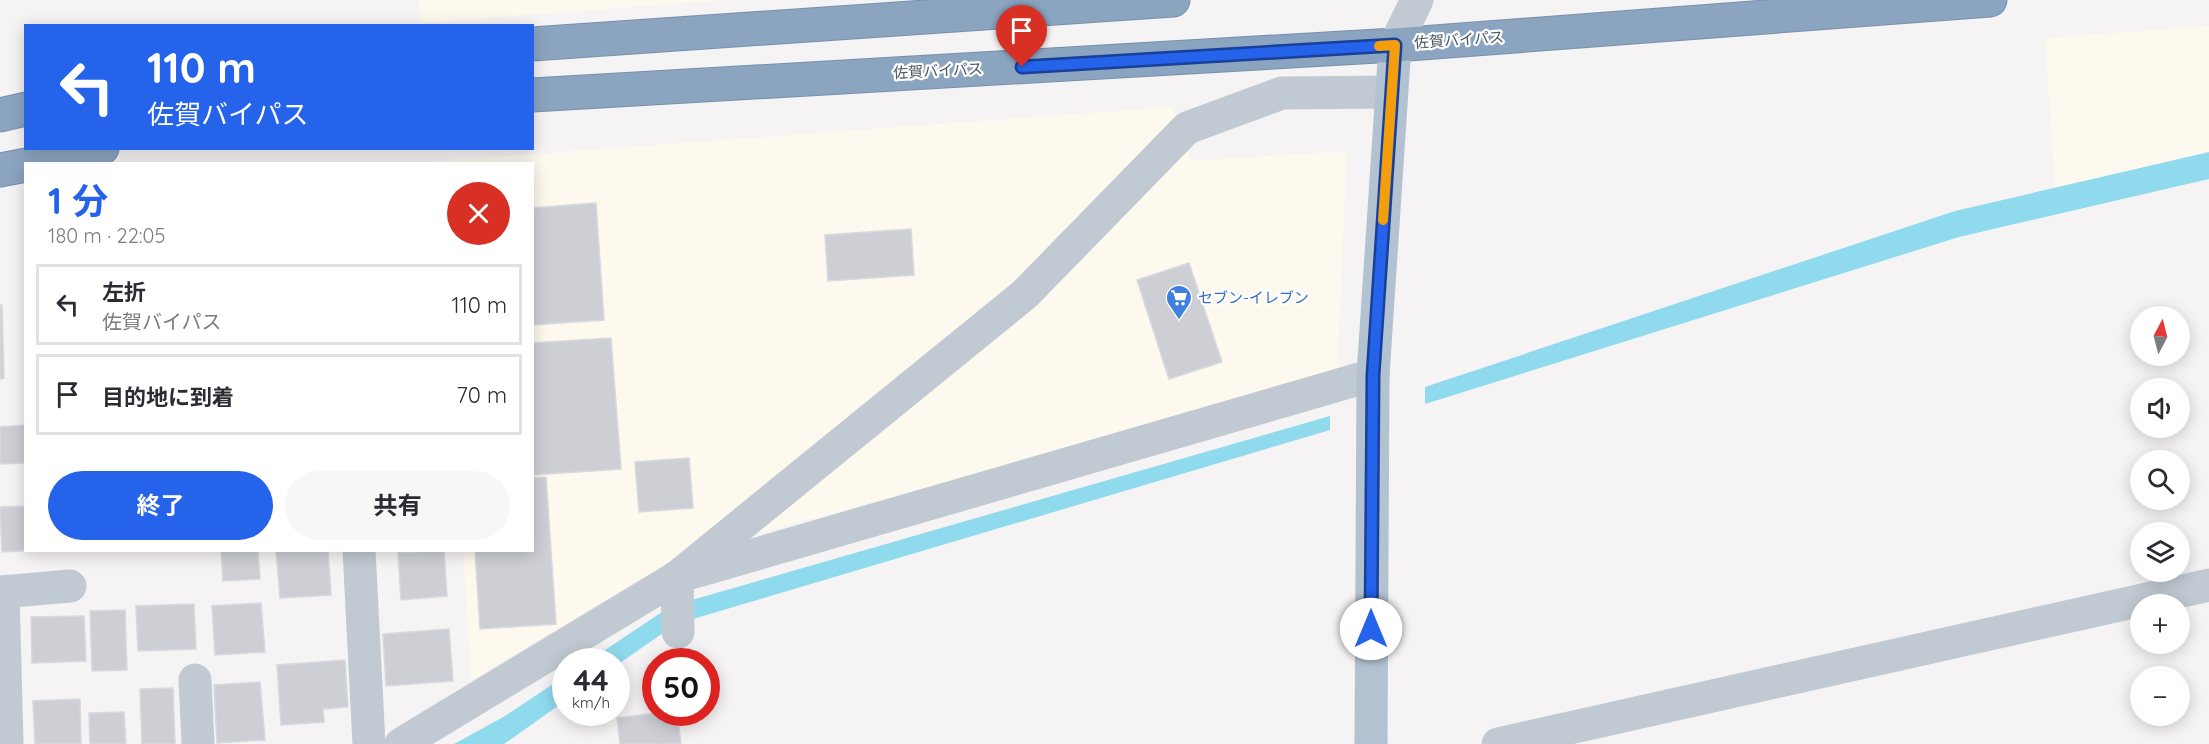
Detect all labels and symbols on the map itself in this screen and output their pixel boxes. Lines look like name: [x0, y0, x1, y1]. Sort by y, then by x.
pin: [996, 5, 1047, 67]
street label: 佐賀バイパス: [1414, 27, 1504, 52]
street label: 佐賀バイパス: [893, 59, 983, 82]
supermarket icon: セブン-イレブン: [1164, 283, 1194, 321]
place label: セブン-イレブン: [1198, 288, 1309, 307]
north arrow: [2130, 306, 2190, 366]
position arrow: [1339, 597, 1403, 661]
speed limit sign: 50: [642, 648, 720, 726]

